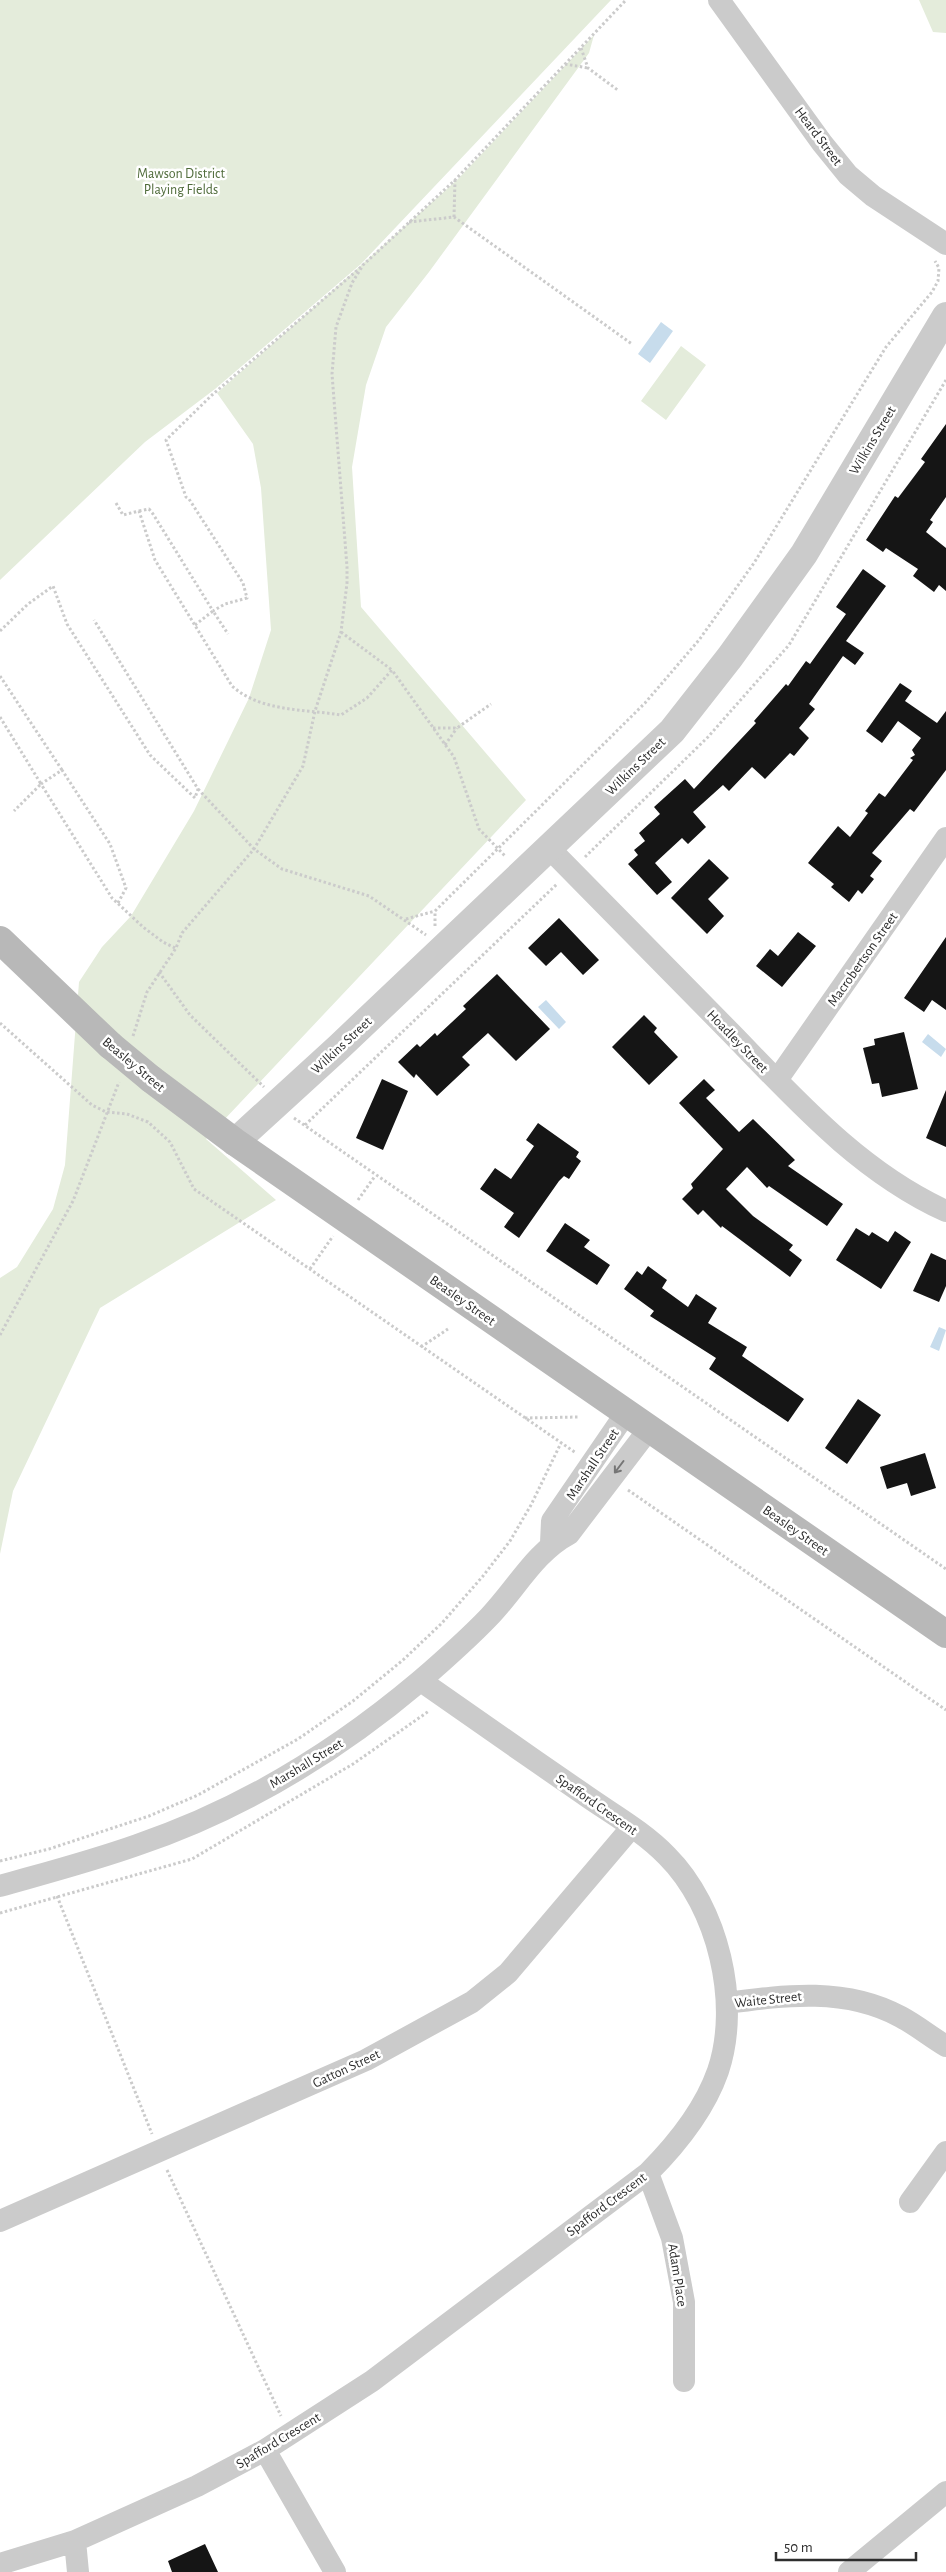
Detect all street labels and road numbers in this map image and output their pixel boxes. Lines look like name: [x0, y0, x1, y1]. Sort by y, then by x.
street label: Heard Street: [792, 105, 845, 169]
street label: Wilkins Street: [847, 404, 899, 477]
street label: Wilkins Street: [603, 735, 669, 798]
street label: Macrobertson Street: [825, 910, 901, 1009]
street label: Hoadley Street: [704, 1008, 771, 1076]
street label: Wilkins Street: [309, 1014, 375, 1077]
street label: Beasley Street: [100, 1035, 168, 1095]
street label: Beasley Street: [427, 1273, 498, 1329]
street label: Marshall Street: [564, 1426, 622, 1503]
street label: Beasley Street: [760, 1503, 831, 1559]
street label: Marshall Street: [267, 1736, 346, 1791]
street label: Spafford Crescent: [553, 1772, 640, 1838]
street label: Waite Street: [734, 1989, 803, 2010]
street label: Gatton Street: [311, 2047, 383, 2091]
street label: Spafford Crescent: [564, 2170, 649, 2239]
street label: Adam Place: [665, 2242, 689, 2308]
street label: Spafford Crescent: [234, 2410, 324, 2472]

